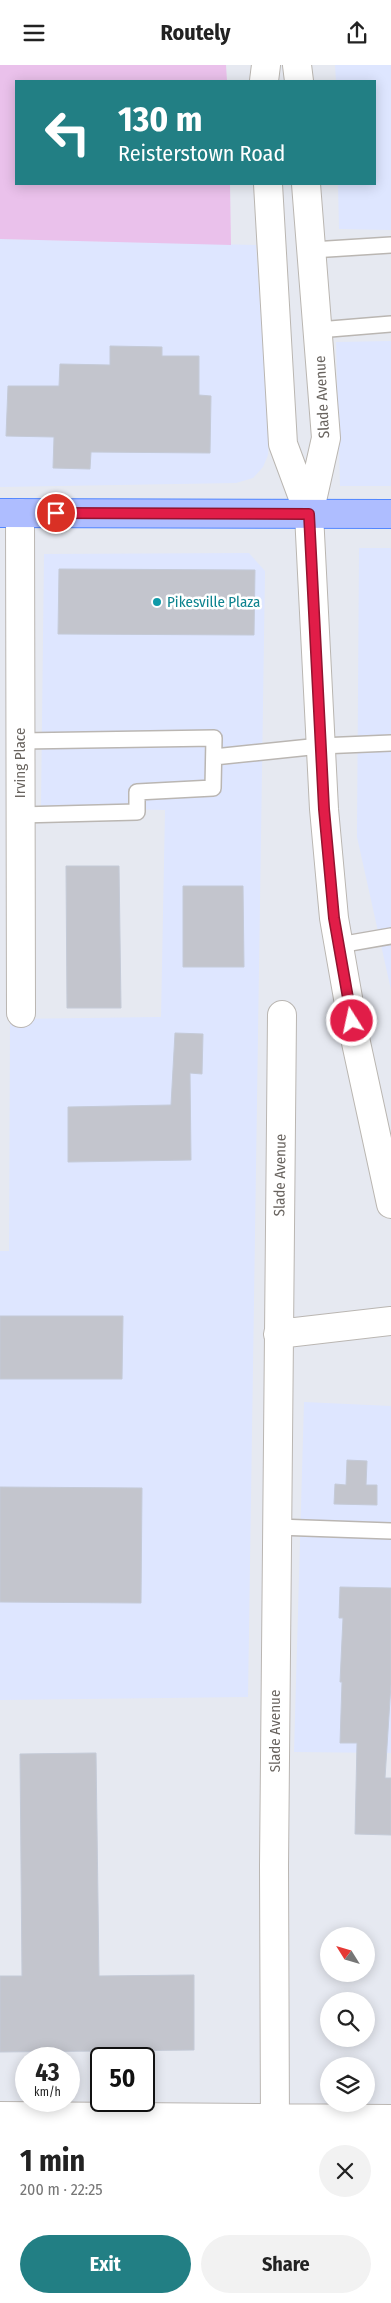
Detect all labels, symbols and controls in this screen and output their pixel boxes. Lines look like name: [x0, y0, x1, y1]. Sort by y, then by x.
icon: menu: [20, 19, 48, 47]
text: Routely: [161, 19, 230, 46]
icon: share: [343, 19, 371, 47]
text: 130 m: [118, 98, 202, 140]
icon: left: [35, 100, 100, 165]
text: Reisterstown Road: [118, 140, 285, 167]
street label: Slade Avenue: [311, 355, 333, 439]
pin: [35, 492, 77, 534]
icon: arrive: [42, 499, 70, 527]
place label: Pikesville Plaza: [167, 593, 260, 611]
marker: Pikesville Plaza: [151, 596, 163, 608]
street label: Irving Place: [11, 728, 29, 798]
position arrow: [325, 994, 377, 1046]
street label: Slade Avenue: [270, 1133, 290, 1217]
street label: Slade Avenue: [266, 1690, 284, 1772]
north arrow: [320, 1927, 375, 1983]
map controls: [320, 1927, 375, 2112]
button: search: [320, 1992, 375, 2047]
speed limit sign: 50: [90, 2047, 155, 2112]
button: layers: [320, 2057, 375, 2112]
text: 43: [35, 2058, 60, 2088]
text: km/h: [34, 2085, 61, 2099]
text: 1 min: [20, 2143, 85, 2179]
button: close: [319, 2145, 371, 2197]
text: 200 m · 22:25: [20, 2180, 103, 2199]
button: Exit: [20, 2235, 191, 2293]
button: Share: [201, 2235, 371, 2293]

